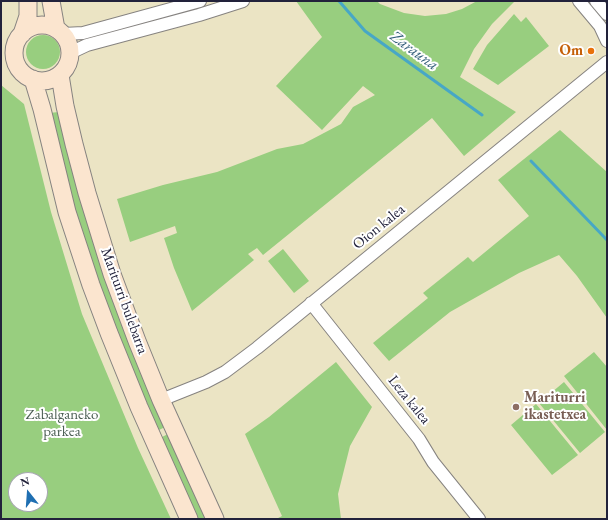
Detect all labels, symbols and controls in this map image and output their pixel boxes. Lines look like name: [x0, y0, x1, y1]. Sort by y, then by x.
water label: Zarauna: [386, 27, 442, 75]
place label: Om: [559, 42, 583, 60]
marker: Om: [586, 46, 596, 56]
street label: Oion kalea: [349, 201, 409, 253]
street label: Mariturri bulebarra: [96, 245, 152, 357]
street label: Leza kalea: [384, 372, 434, 428]
place label: Mariturri ikastetxea: [524, 389, 586, 424]
marker: Mariturri ikastetxea: [511, 402, 521, 412]
park label: Zabalganeko parkea: [26, 406, 98, 441]
north arrow: [8, 472, 48, 512]
text: N: [18, 473, 31, 489]

